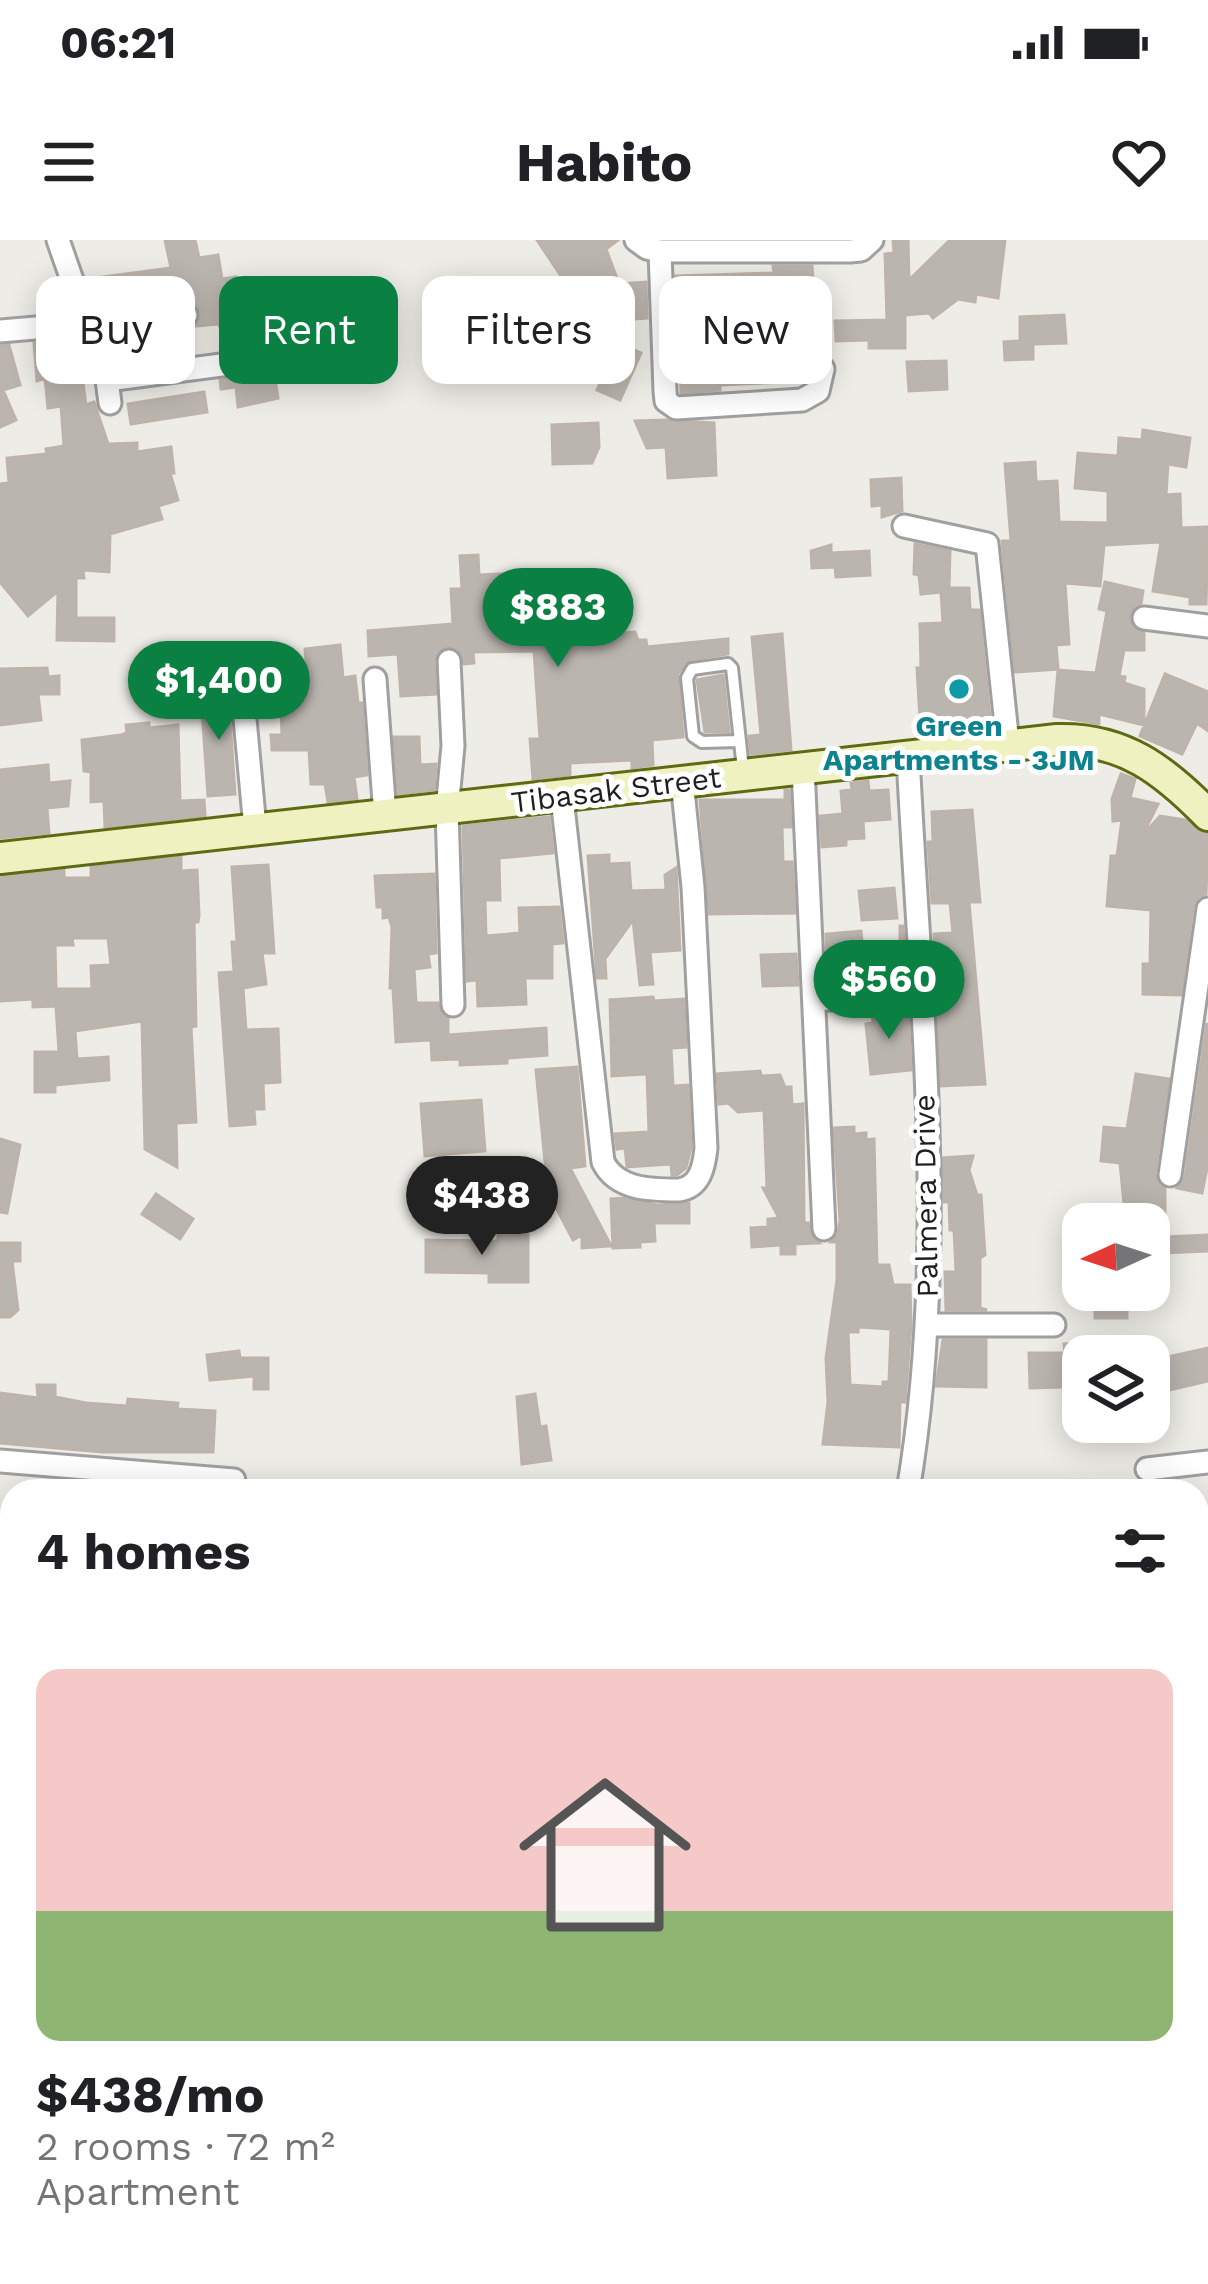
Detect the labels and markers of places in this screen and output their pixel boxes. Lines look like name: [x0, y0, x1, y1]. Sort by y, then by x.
pin: $883: [487, 568, 629, 670]
pin: $1,400: [121, 641, 317, 743]
marker: Green Apartments - 3JM: [946, 676, 972, 702]
place label: Green Apartments - 3JM: [823, 708, 1095, 777]
pin: $560: [818, 940, 960, 1042]
pin: $438: [411, 1156, 553, 1258]

